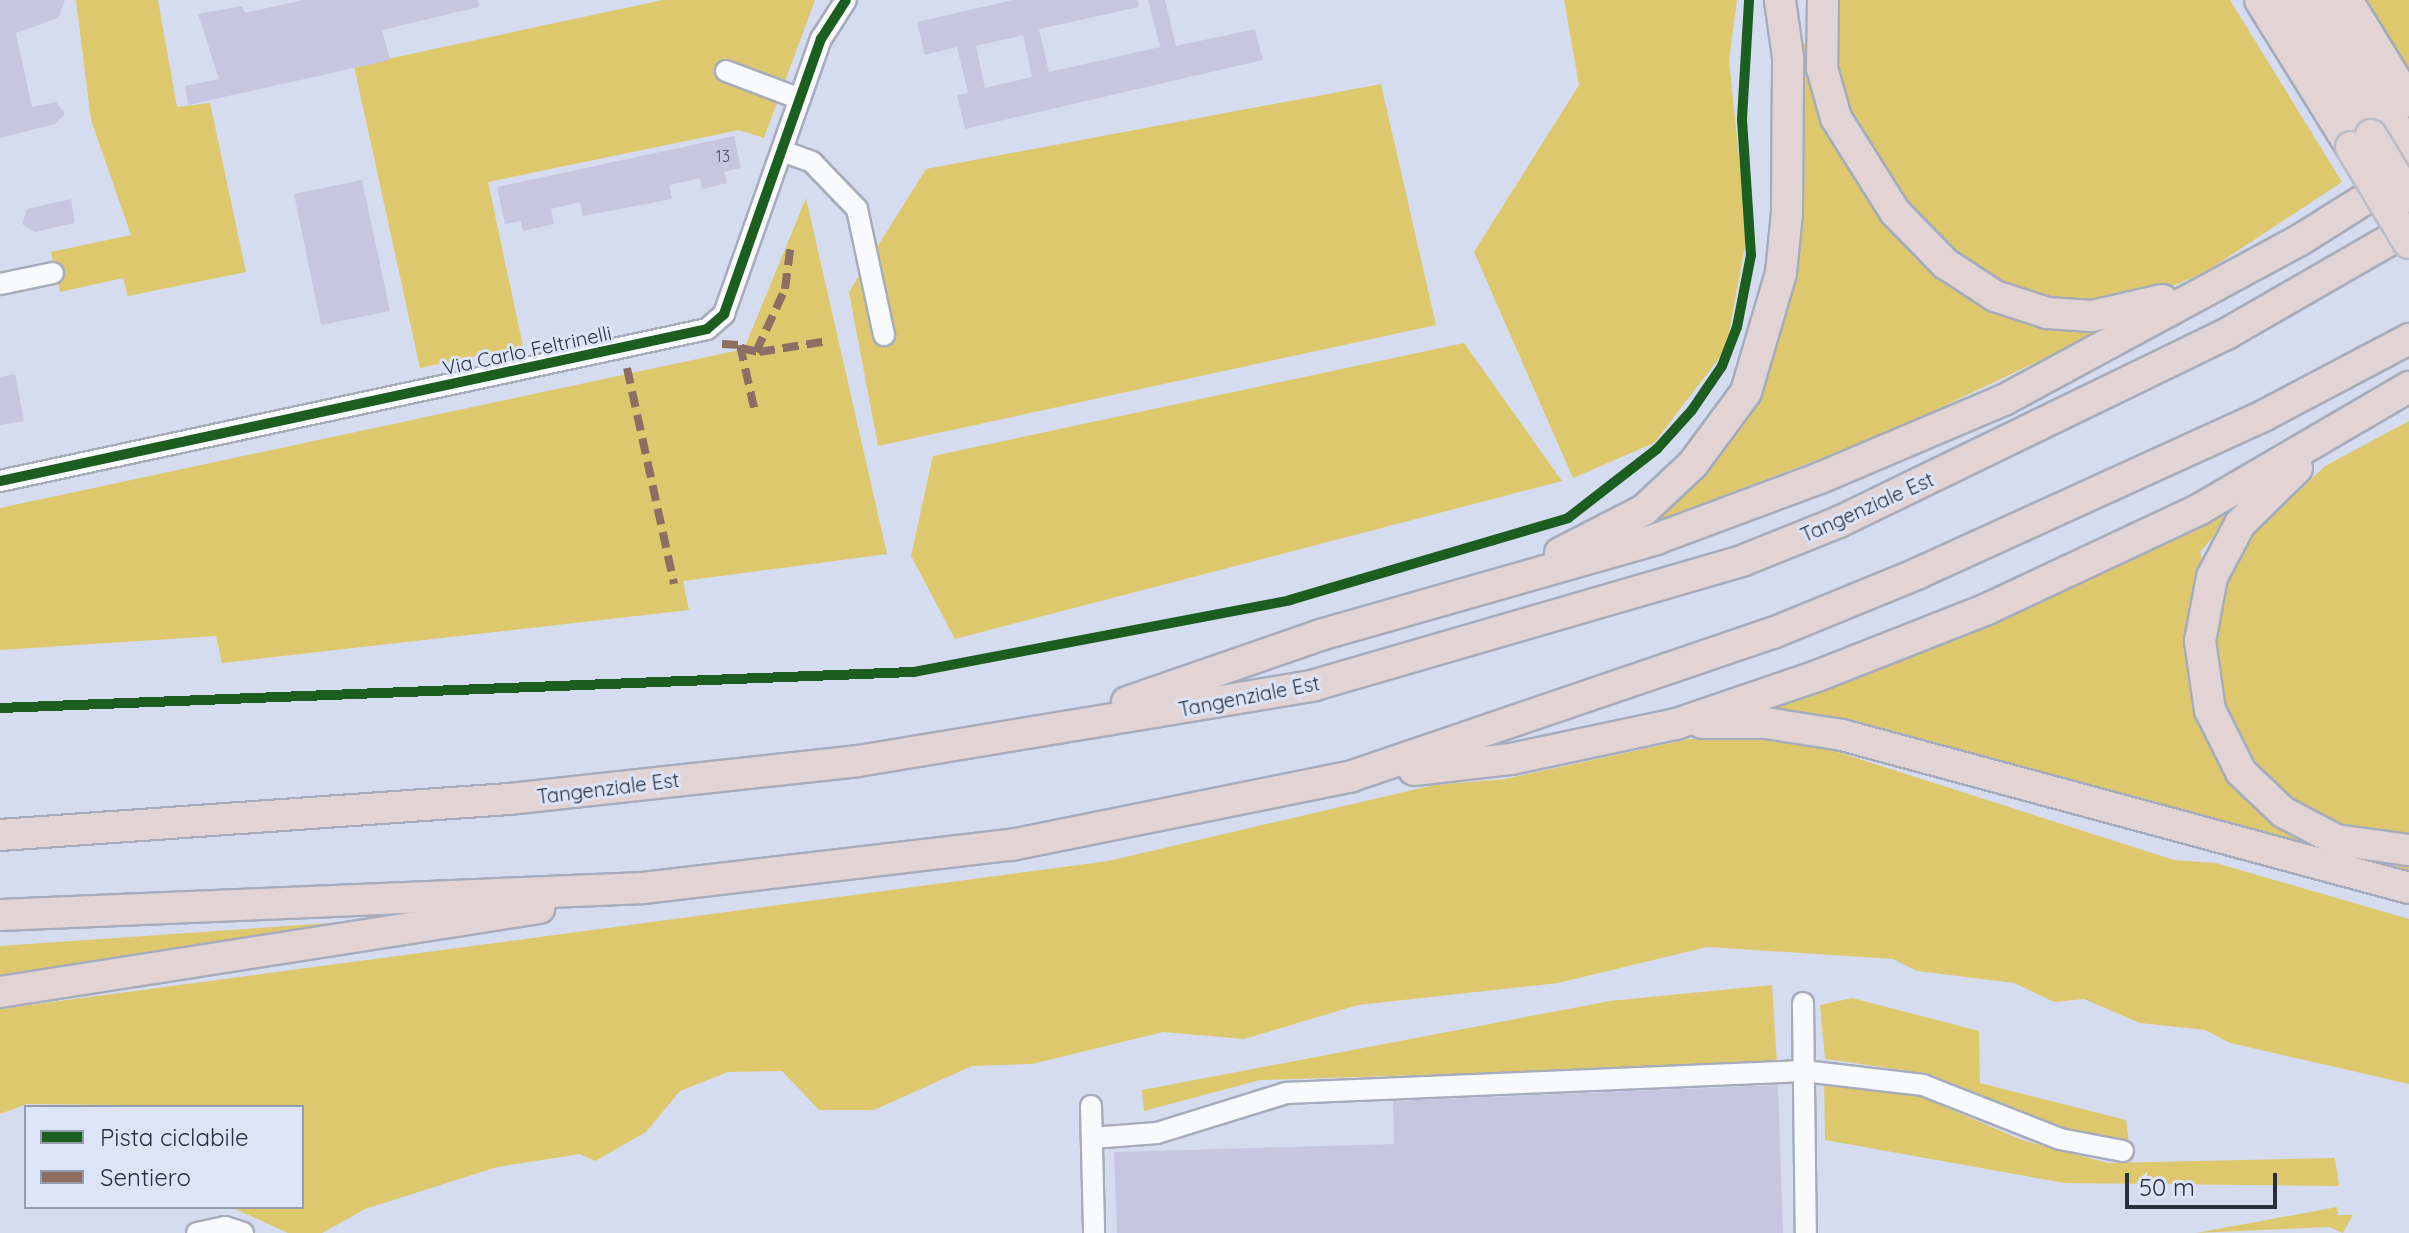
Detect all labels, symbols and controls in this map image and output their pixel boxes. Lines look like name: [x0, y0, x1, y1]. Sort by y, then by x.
house number: 13: [716, 146, 730, 166]
street label: Via Carlo Feltrinelli: [440, 320, 614, 380]
street label: Tangenziale Est: [1797, 467, 1937, 547]
street label: Tangenziale Est: [1176, 671, 1322, 721]
street label: Tangenziale Est: [535, 767, 681, 809]
legend: [24, 1105, 304, 1209]
text: Pista ciclabile: [100, 1122, 249, 1152]
scale bar: [2129, 1157, 2281, 1207]
text: Sentiero: [100, 1162, 191, 1192]
text: 50 m: [2139, 1172, 2195, 1202]

